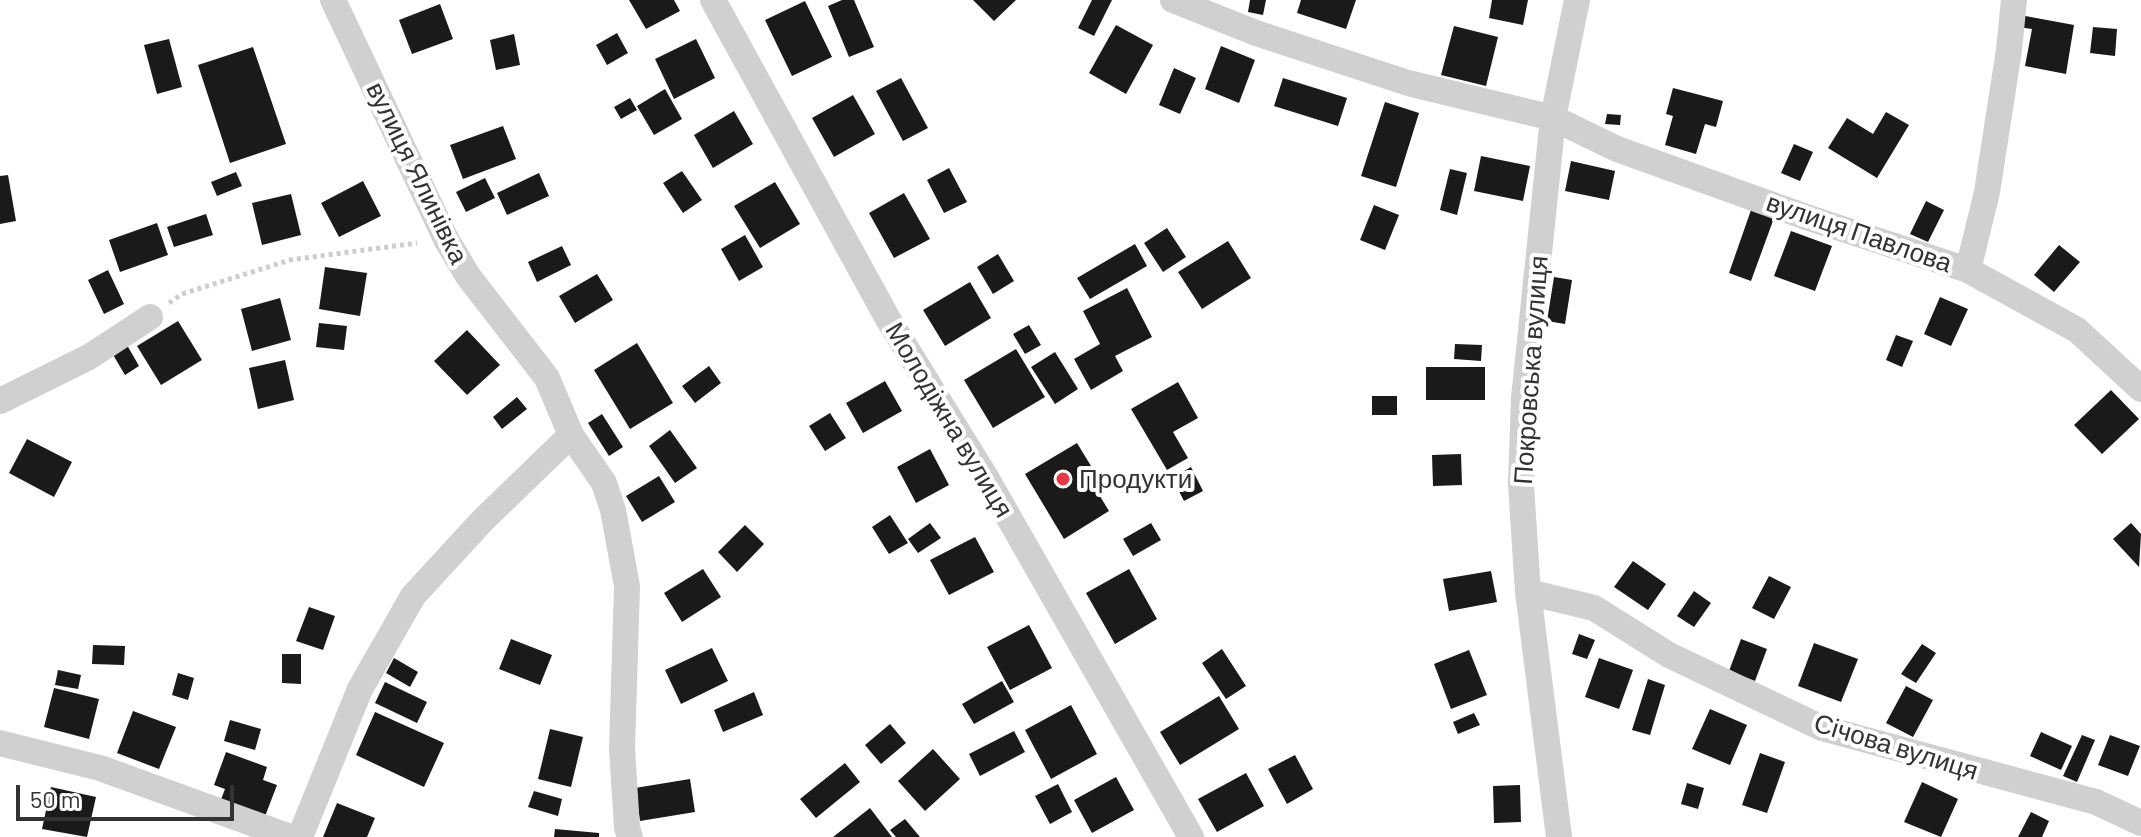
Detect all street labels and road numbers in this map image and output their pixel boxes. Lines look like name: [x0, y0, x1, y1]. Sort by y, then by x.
street label: вулиця Ялинівка: [360, 77, 474, 269]
street label: вулиця Павлова: [1762, 187, 1956, 279]
street label: Покровська вулиця: [1507, 254, 1555, 486]
street label: Молодіжна вулиця: [878, 317, 1020, 523]
street label: Січова вулиця: [1810, 707, 1982, 787]

